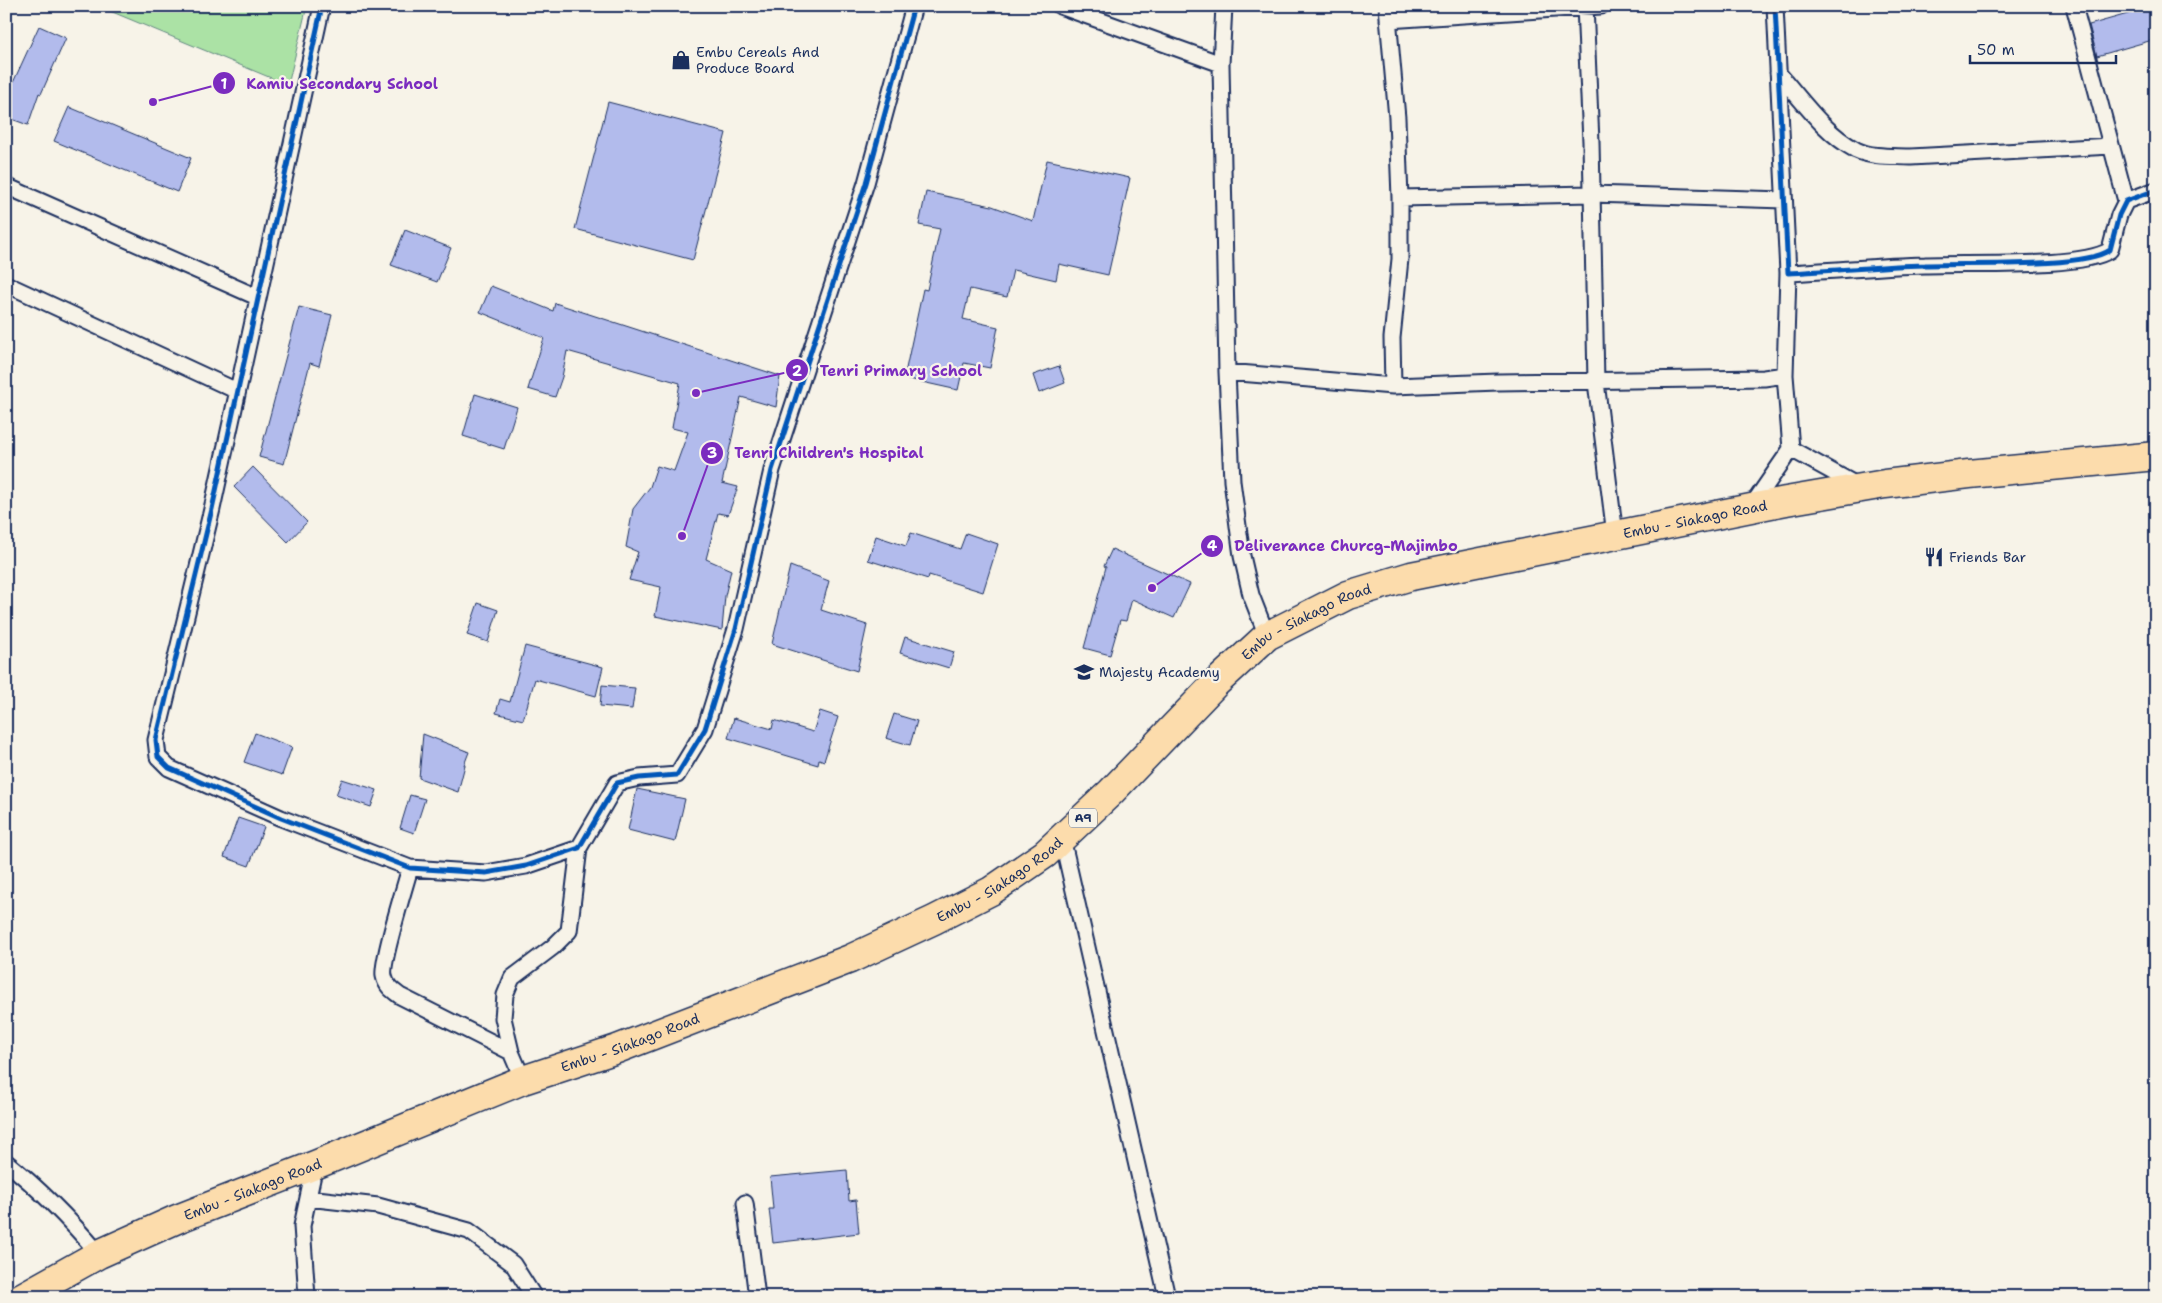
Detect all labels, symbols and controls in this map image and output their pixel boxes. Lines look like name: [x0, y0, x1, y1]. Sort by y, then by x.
scale bar: [1970, 32, 2116, 64]
text: 50 m: [1977, 40, 2015, 60]
place label: Embu Cereals And Produce Board: [696, 43, 819, 77]
shop icon: Embu Cereals And Produce Board: [670, 49, 692, 71]
callout: Kamiu Secondary School: [212, 68, 448, 98]
text: 1: [221, 74, 228, 94]
text: Kamiu Secondary School: [246, 74, 438, 94]
callout: Tenri Primary School: [785, 355, 993, 385]
text: 2: [792, 361, 803, 381]
text: Tenri Primary School: [820, 361, 982, 381]
callout: Tenri Children's Hospital: [700, 438, 934, 468]
text: 3: [707, 443, 717, 463]
text: Tenri Children's Hospital: [734, 443, 924, 463]
street label: Embu - Siakago Road: [1622, 496, 1769, 542]
callout: Deliverance Churcg-Majimbo: [1199, 531, 1467, 561]
text: 4: [1207, 536, 1218, 556]
text: Deliverance Churcg-Majimbo: [1234, 536, 1458, 556]
restaurant icon: Friends Bar: [1923, 546, 1945, 568]
place label: Friends Bar: [1949, 548, 2027, 566]
street label: Embu - Siakago Road: [1237, 579, 1374, 664]
school or university icon: Majesty Academy: [1073, 661, 1095, 683]
place label: Majesty Academy: [1099, 663, 1220, 681]
road number: A9: [1069, 808, 1097, 828]
street label: Embu - Siakago Road: [933, 833, 1066, 926]
street label: Embu - Siakago Road: [558, 1009, 702, 1076]
street label: Embu - Siakago Road: [181, 1154, 324, 1224]

